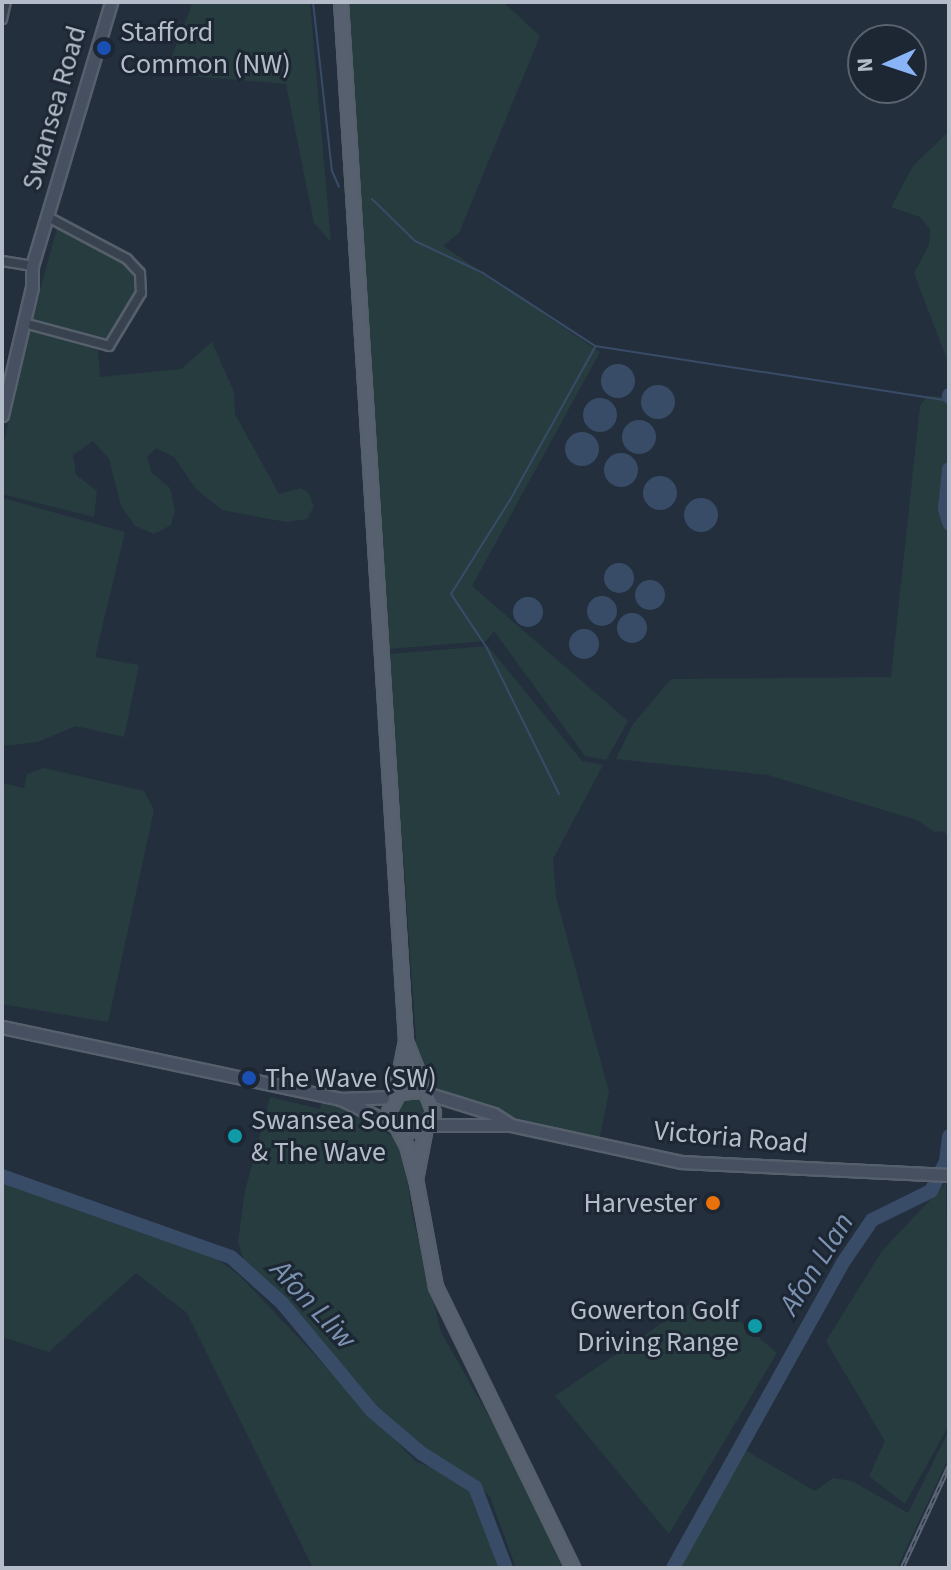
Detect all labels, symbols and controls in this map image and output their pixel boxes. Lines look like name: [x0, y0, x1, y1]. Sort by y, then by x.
place label: Stafford Common (NW): [120, 15, 291, 81]
street label: Swansea Road: [15, 22, 93, 194]
north arrow: [847, 24, 927, 104]
marker: Stafford Common (NW): [95, 39, 113, 57]
text: N: [849, 57, 881, 73]
place label: The Wave (SW): [265, 1061, 437, 1095]
marker: The Wave (SW): [240, 1069, 258, 1087]
place label: Swansea Sound & The Wave: [251, 1103, 436, 1169]
street label: Victoria Road: [653, 1114, 809, 1160]
marker: Swansea Sound & The Wave: [226, 1127, 244, 1145]
place label: Harvester: [583, 1186, 697, 1220]
marker: Harvester: [704, 1194, 722, 1212]
water label: Afon Llan: [772, 1206, 862, 1322]
water label: Afon Lliw: [262, 1253, 364, 1357]
place label: Gowerton Golf Driving Range: [570, 1293, 739, 1359]
marker: Gowerton Golf Driving Range: [746, 1317, 764, 1335]

